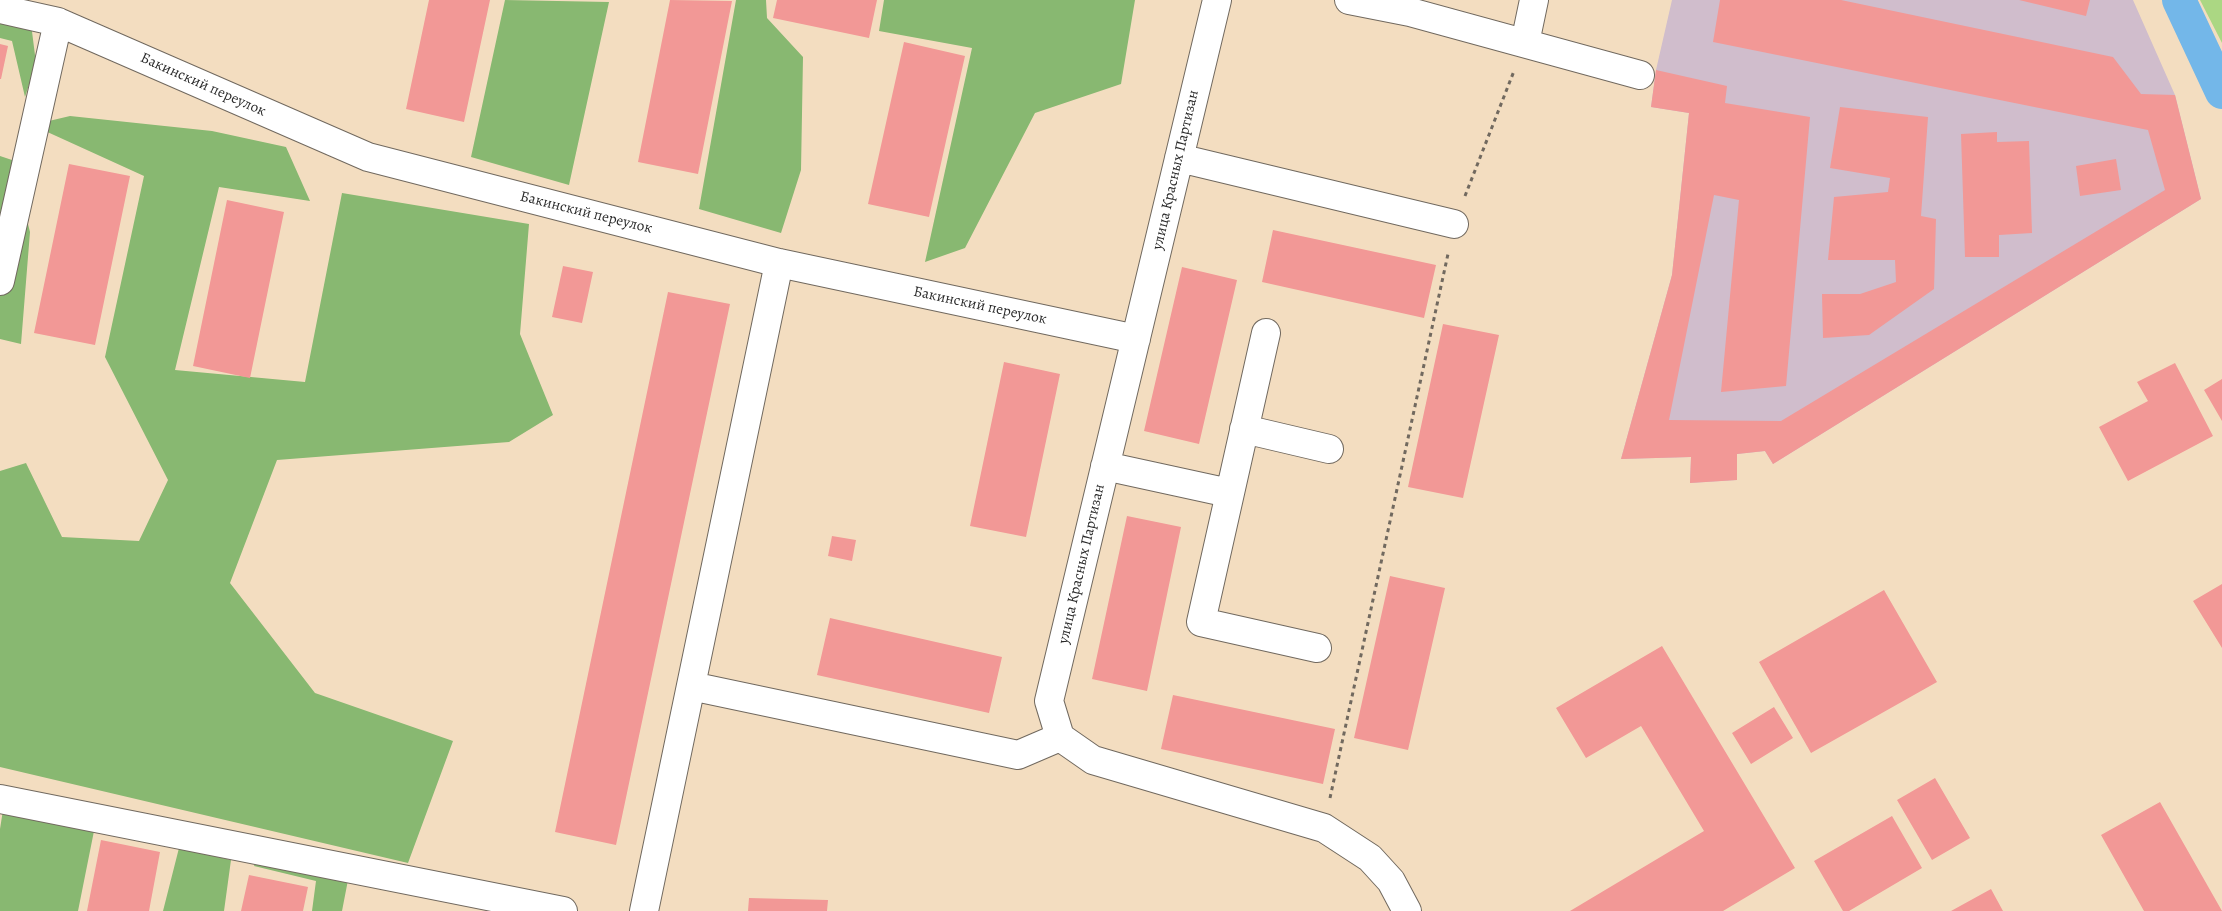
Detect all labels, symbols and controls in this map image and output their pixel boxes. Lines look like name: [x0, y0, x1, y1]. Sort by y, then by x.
street label: Бакинский переулок: [137, 49, 269, 121]
street label: улица Красных Партизан: [1149, 88, 1203, 252]
street label: Бакинский переулок: [518, 188, 654, 238]
street label: Бакинский переулок: [912, 283, 1048, 329]
street label: улица Красных Партизан: [1055, 482, 1109, 646]

